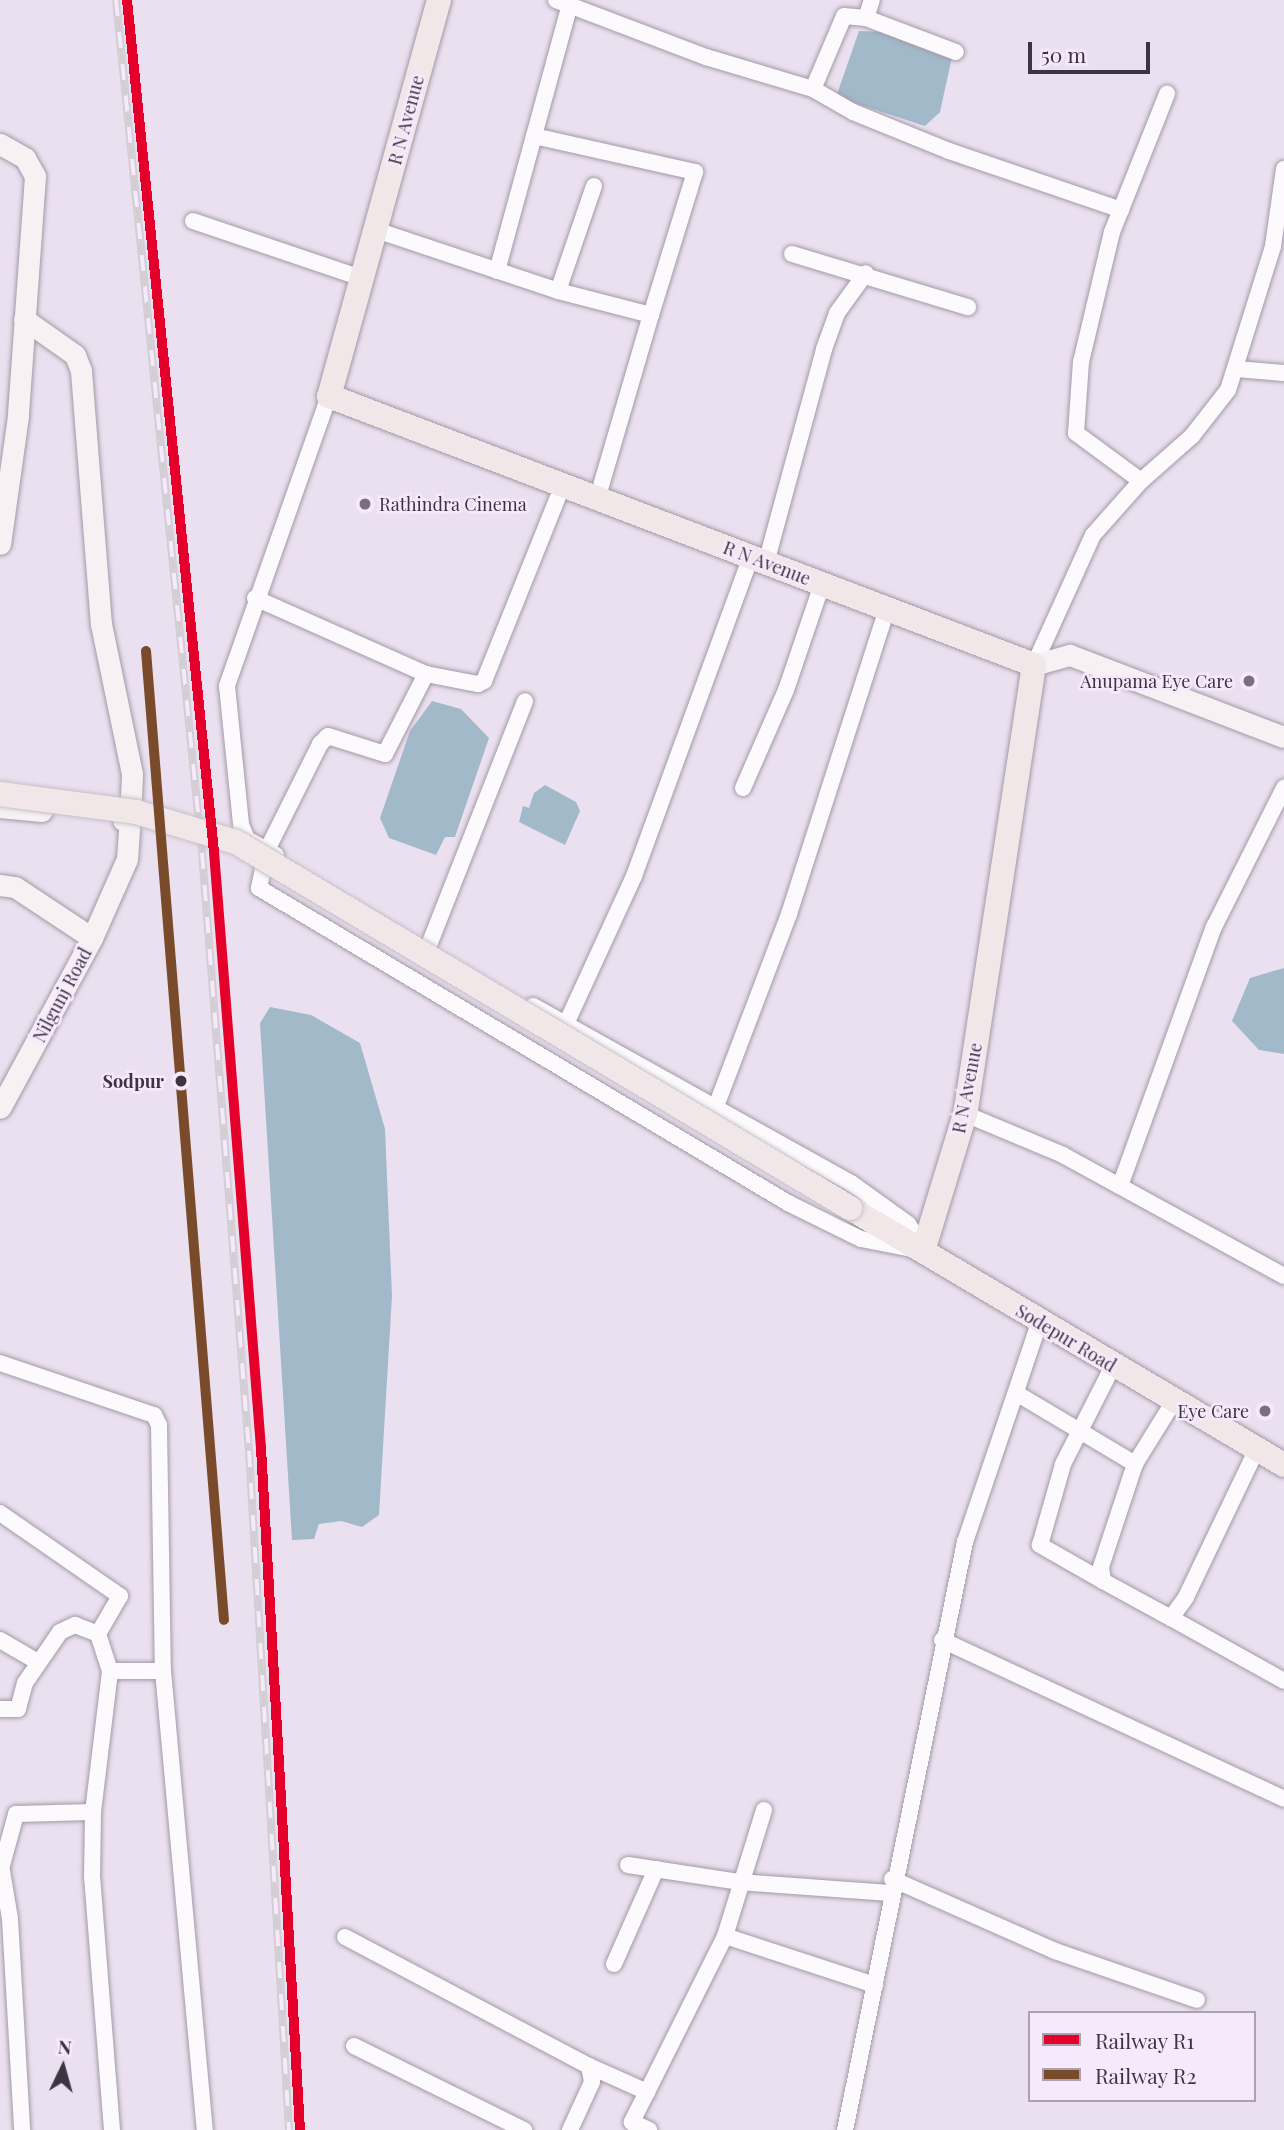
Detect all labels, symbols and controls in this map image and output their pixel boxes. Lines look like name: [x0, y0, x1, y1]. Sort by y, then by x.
scale bar: [1032, 28, 1154, 72]
text: 50 m: [1041, 40, 1086, 68]
street label: R N Avenue: [384, 72, 428, 168]
place label: Rathindra Cinema: [379, 493, 527, 515]
marker: Rathindra Cinema: [357, 496, 373, 512]
street label: R N Avenue: [720, 536, 814, 590]
place label: Anupama Eye Care: [1080, 670, 1233, 692]
marker: Anupama Eye Care: [1239, 671, 1259, 691]
street label: Nilgunj Road: [28, 944, 96, 1046]
street label: R N Avenue: [948, 1040, 986, 1136]
place label: Sodpur: [102, 1070, 164, 1092]
marker: Sodpur: [170, 1070, 192, 1092]
street label: Sodepur Road: [1012, 1300, 1120, 1376]
place label: Eye Care: [1177, 1400, 1249, 1422]
marker: Eye Care: [1255, 1401, 1275, 1421]
legend: [1028, 2011, 1256, 2102]
text: Railway R1: [1095, 2026, 1194, 2054]
north arrow: [28, 2032, 98, 2102]
text: N: [57, 2033, 73, 2060]
text: Railway R2: [1095, 2061, 1197, 2089]

